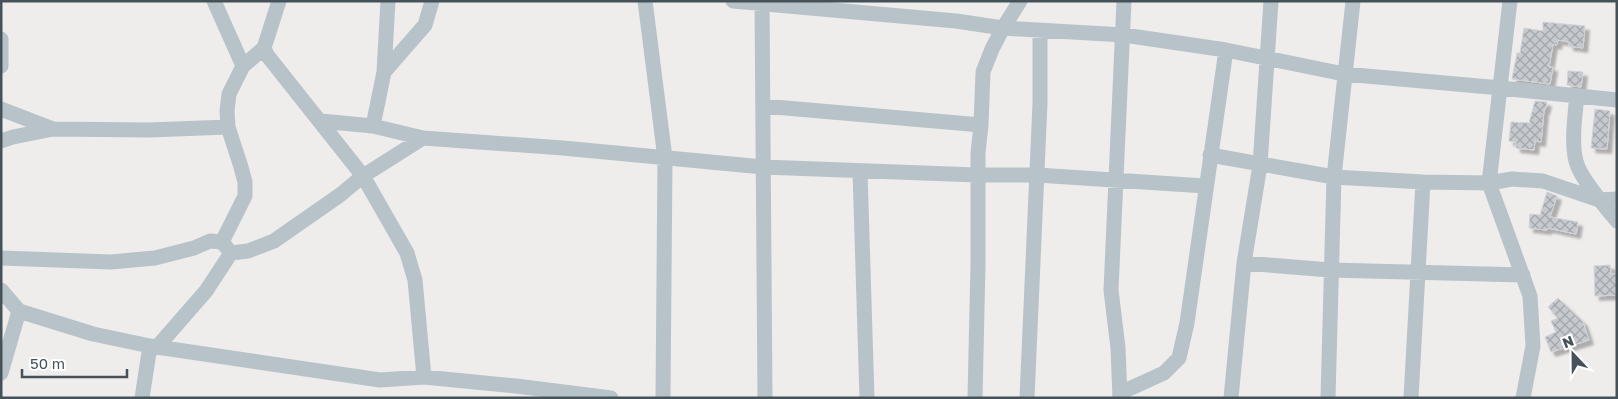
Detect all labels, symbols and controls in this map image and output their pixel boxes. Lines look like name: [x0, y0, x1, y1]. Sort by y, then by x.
north arrow: [1548, 329, 1598, 379]
text: N: [1560, 332, 1576, 351]
scale bar: [22, 346, 128, 378]
text: 50 m: [30, 354, 65, 372]

